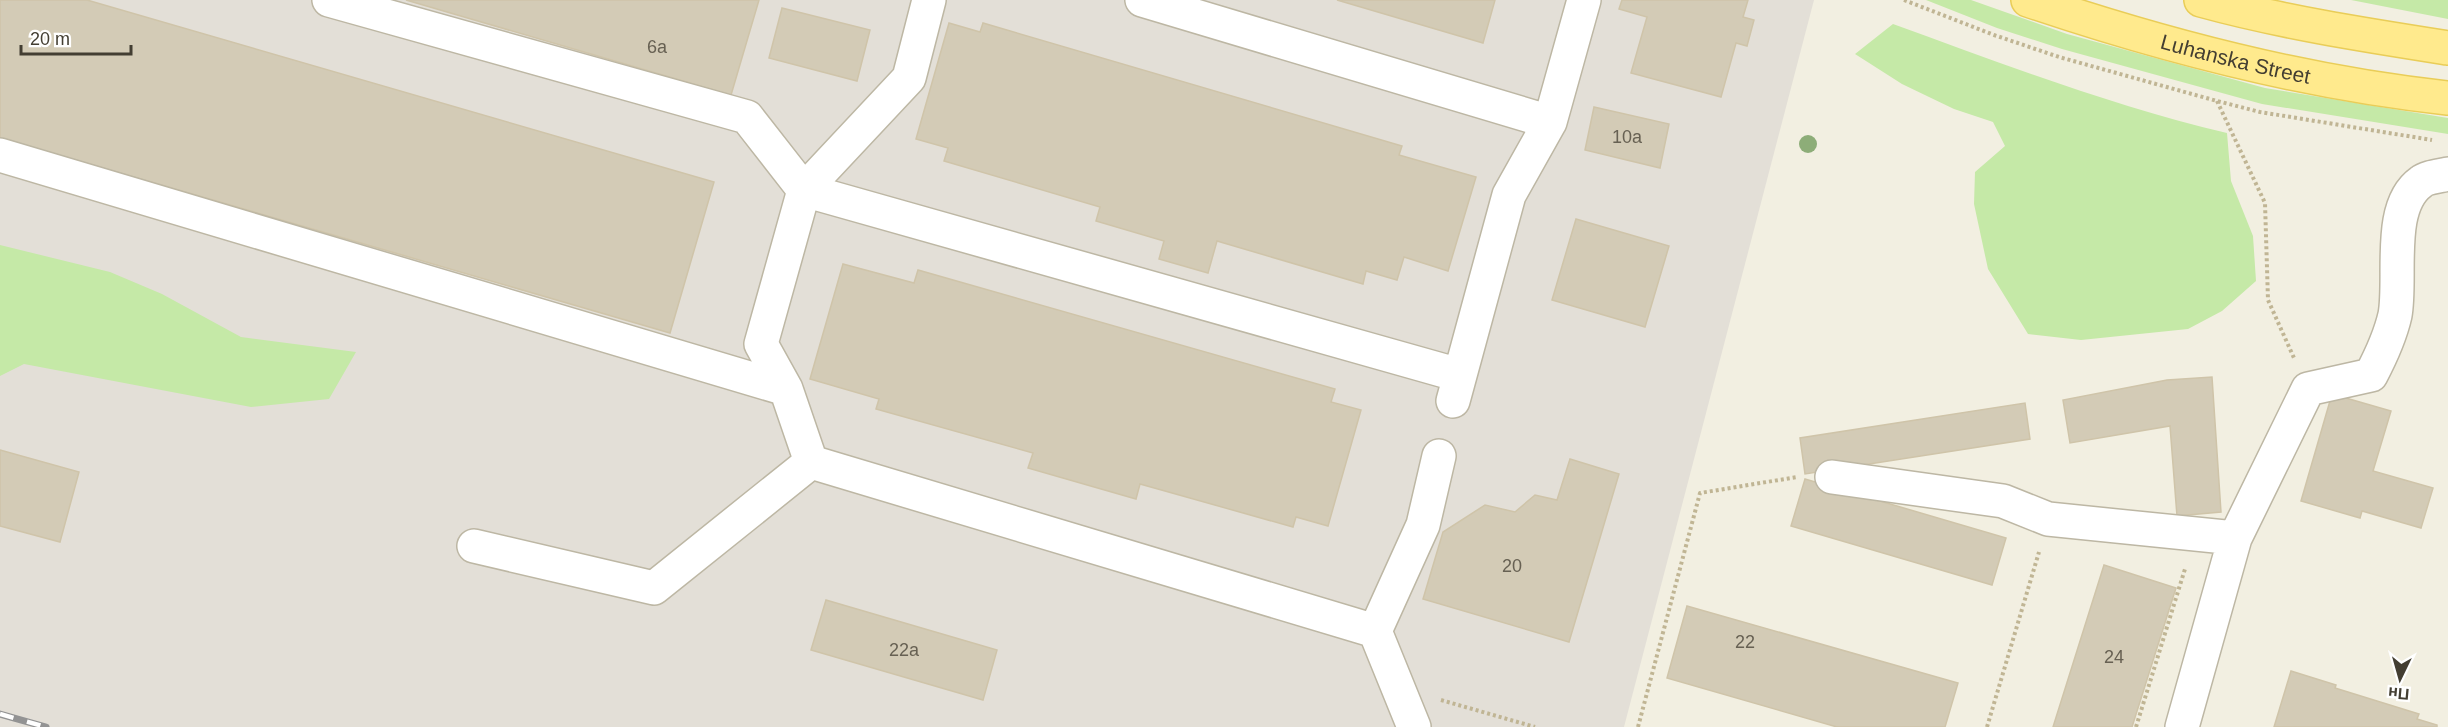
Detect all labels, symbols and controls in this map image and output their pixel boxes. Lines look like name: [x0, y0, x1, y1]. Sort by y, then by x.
scale bar: [21, 18, 130, 56]
text: 20 m: [30, 29, 70, 49]
street label: Luhanska Street: [2158, 30, 2312, 88]
house number: 6а: [647, 37, 668, 57]
house number: 10а: [1612, 127, 1643, 147]
house number: 20: [1502, 556, 1522, 576]
house number: 22: [1735, 632, 1755, 652]
house number: 22а: [889, 640, 920, 660]
house number: 24: [2104, 647, 2124, 667]
north arrow: [2370, 649, 2430, 709]
text: Пн: [2387, 684, 2410, 703]

